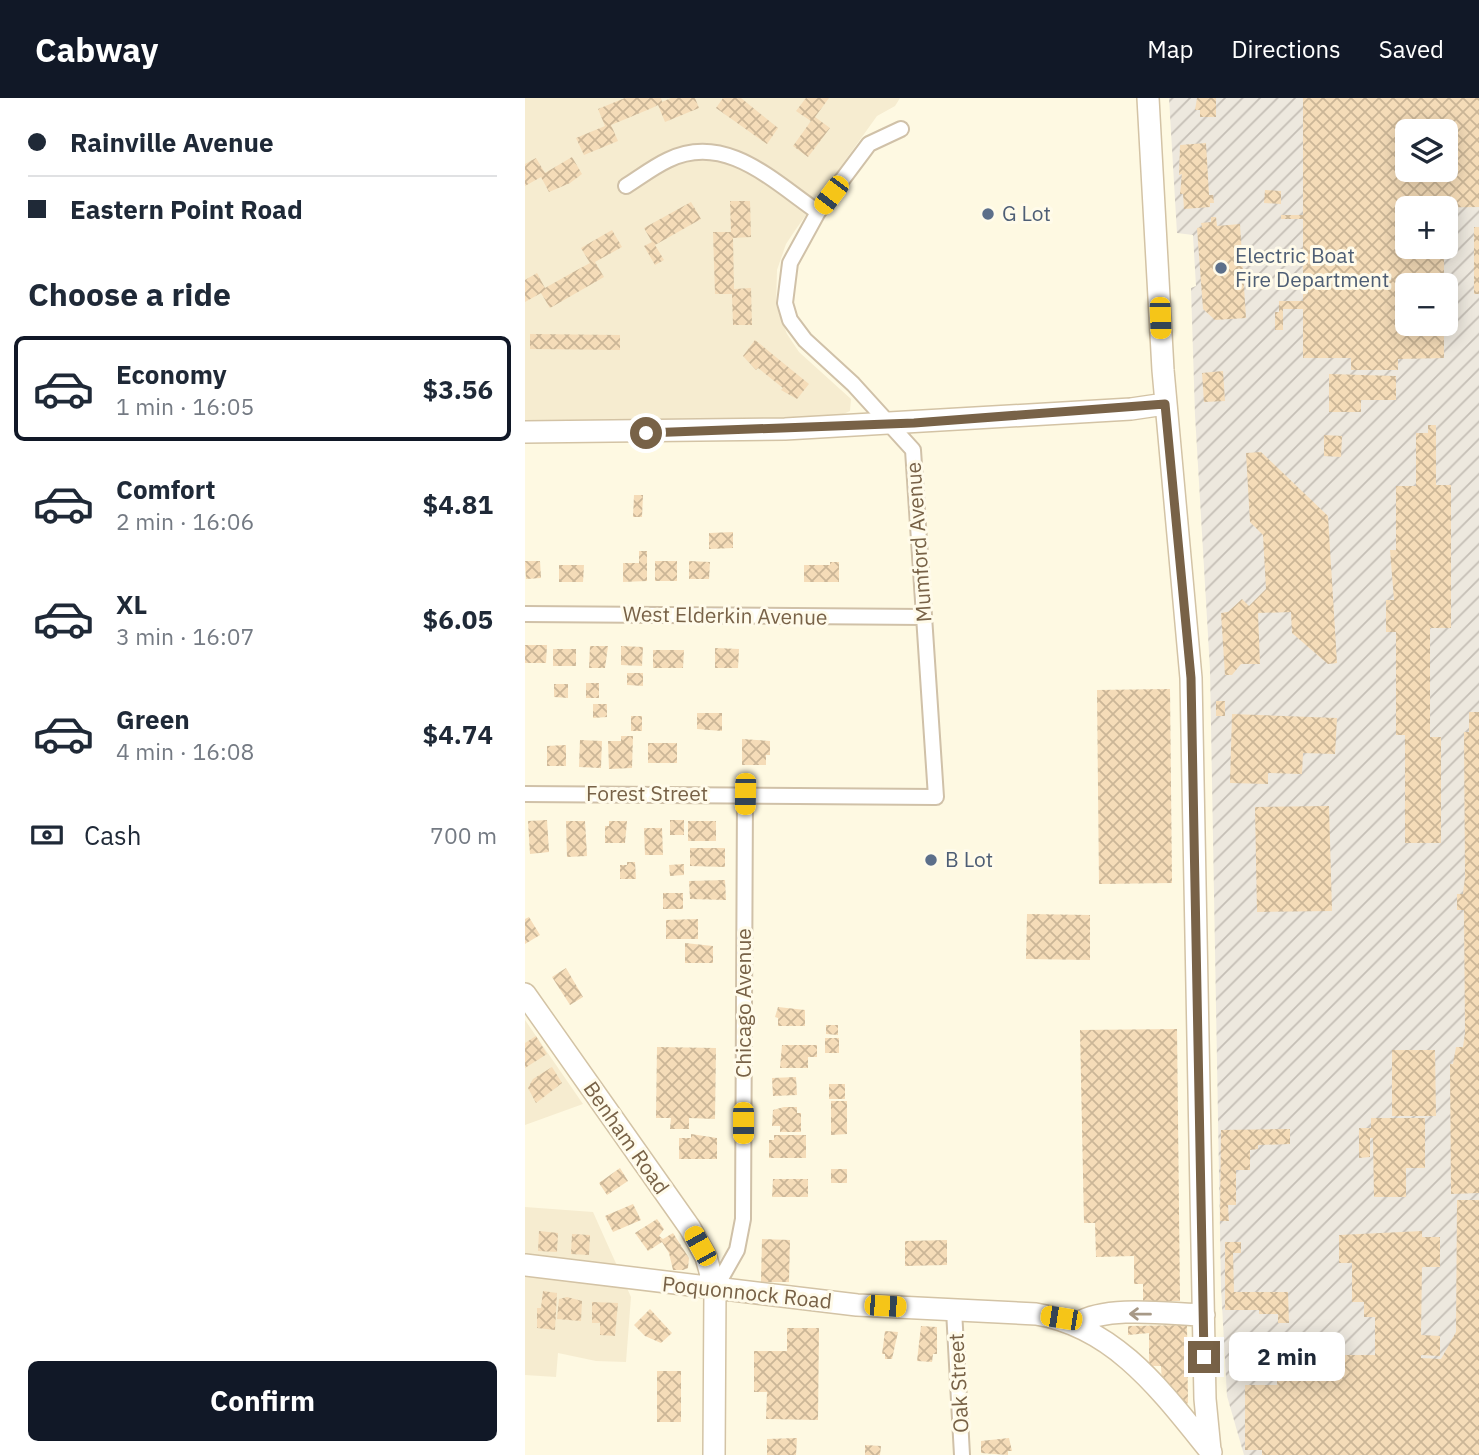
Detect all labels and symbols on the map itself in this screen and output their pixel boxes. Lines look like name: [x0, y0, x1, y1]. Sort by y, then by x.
car: [810, 172, 853, 218]
place label: G Lot: [1002, 199, 1051, 227]
marker: G Lot: [980, 206, 996, 222]
place label: Electric Boat Fire Department: [1235, 241, 1389, 293]
marker: Electric Boat Fire Department: [1213, 260, 1229, 276]
car: [1149, 297, 1172, 339]
route start: [630, 417, 662, 449]
street label: Mumford Avenue: [898, 461, 938, 623]
street label: West Elderkin Avenue: [622, 599, 828, 631]
car: [735, 773, 756, 815]
street label: Forest Street: [586, 779, 708, 807]
place label: B Lot: [945, 845, 993, 873]
marker: B Lot: [923, 852, 939, 868]
street label: Chicago Avenue: [729, 928, 757, 1078]
street label: Benham Road: [578, 1075, 676, 1199]
car: [733, 1102, 754, 1144]
car: [681, 1223, 720, 1269]
street label: Poquonnock Road: [661, 1269, 833, 1315]
car: [864, 1294, 907, 1318]
car: [1039, 1304, 1084, 1332]
one-way arrow: [1129, 1307, 1152, 1321]
callout: 2 min: [1229, 1332, 1344, 1382]
street label: Oak Street: [941, 1333, 975, 1434]
route end: [1188, 1341, 1220, 1373]

